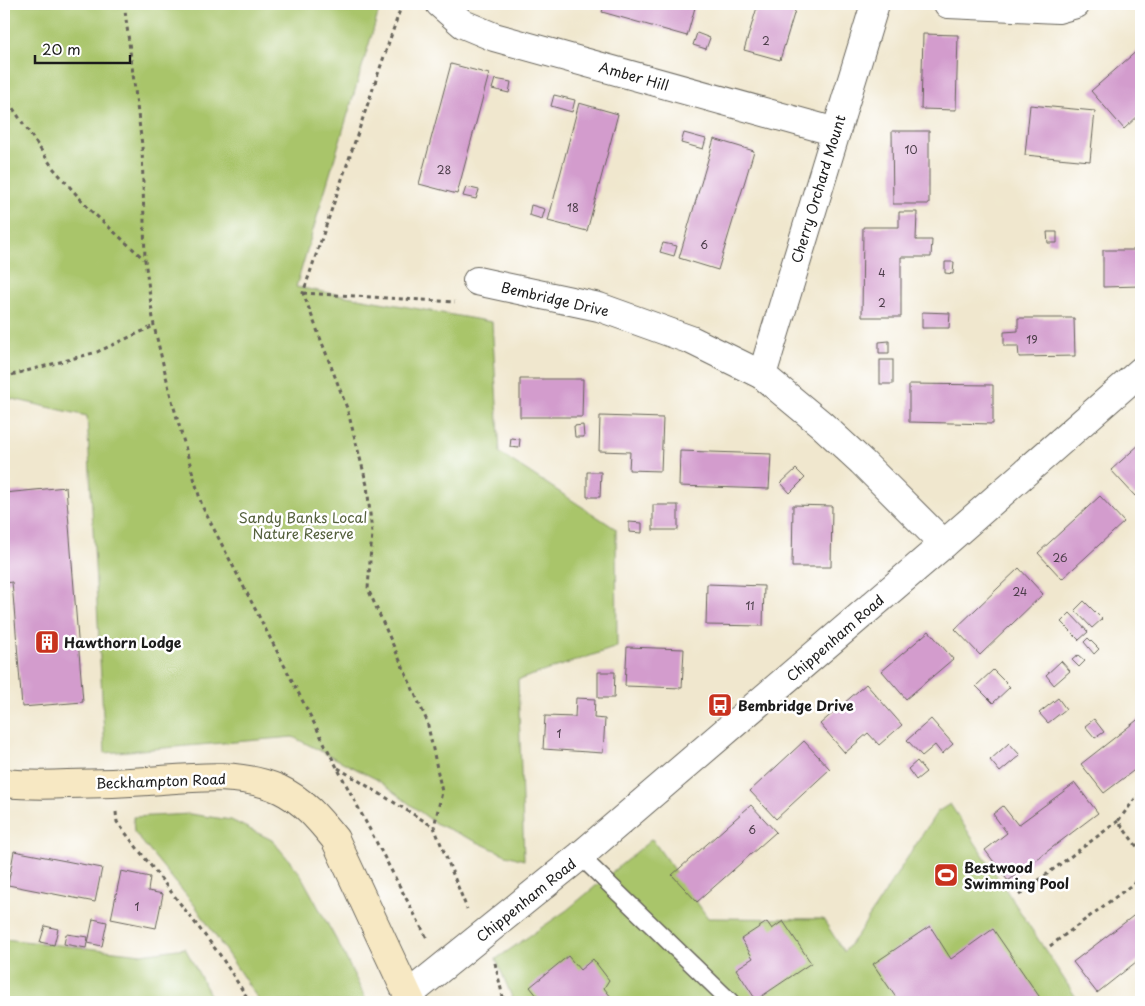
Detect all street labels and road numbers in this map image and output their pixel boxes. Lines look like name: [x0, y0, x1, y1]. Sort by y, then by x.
street label: Amber Hill: [597, 56, 671, 96]
street label: Cherry Orchard Mount: [785, 112, 851, 266]
street label: Bembridge Drive: [499, 276, 611, 322]
street label: Chippenham Road: [782, 590, 888, 686]
street label: Beckhampton Road: [96, 768, 226, 794]
street label: Chippenham Road: [472, 853, 580, 947]

